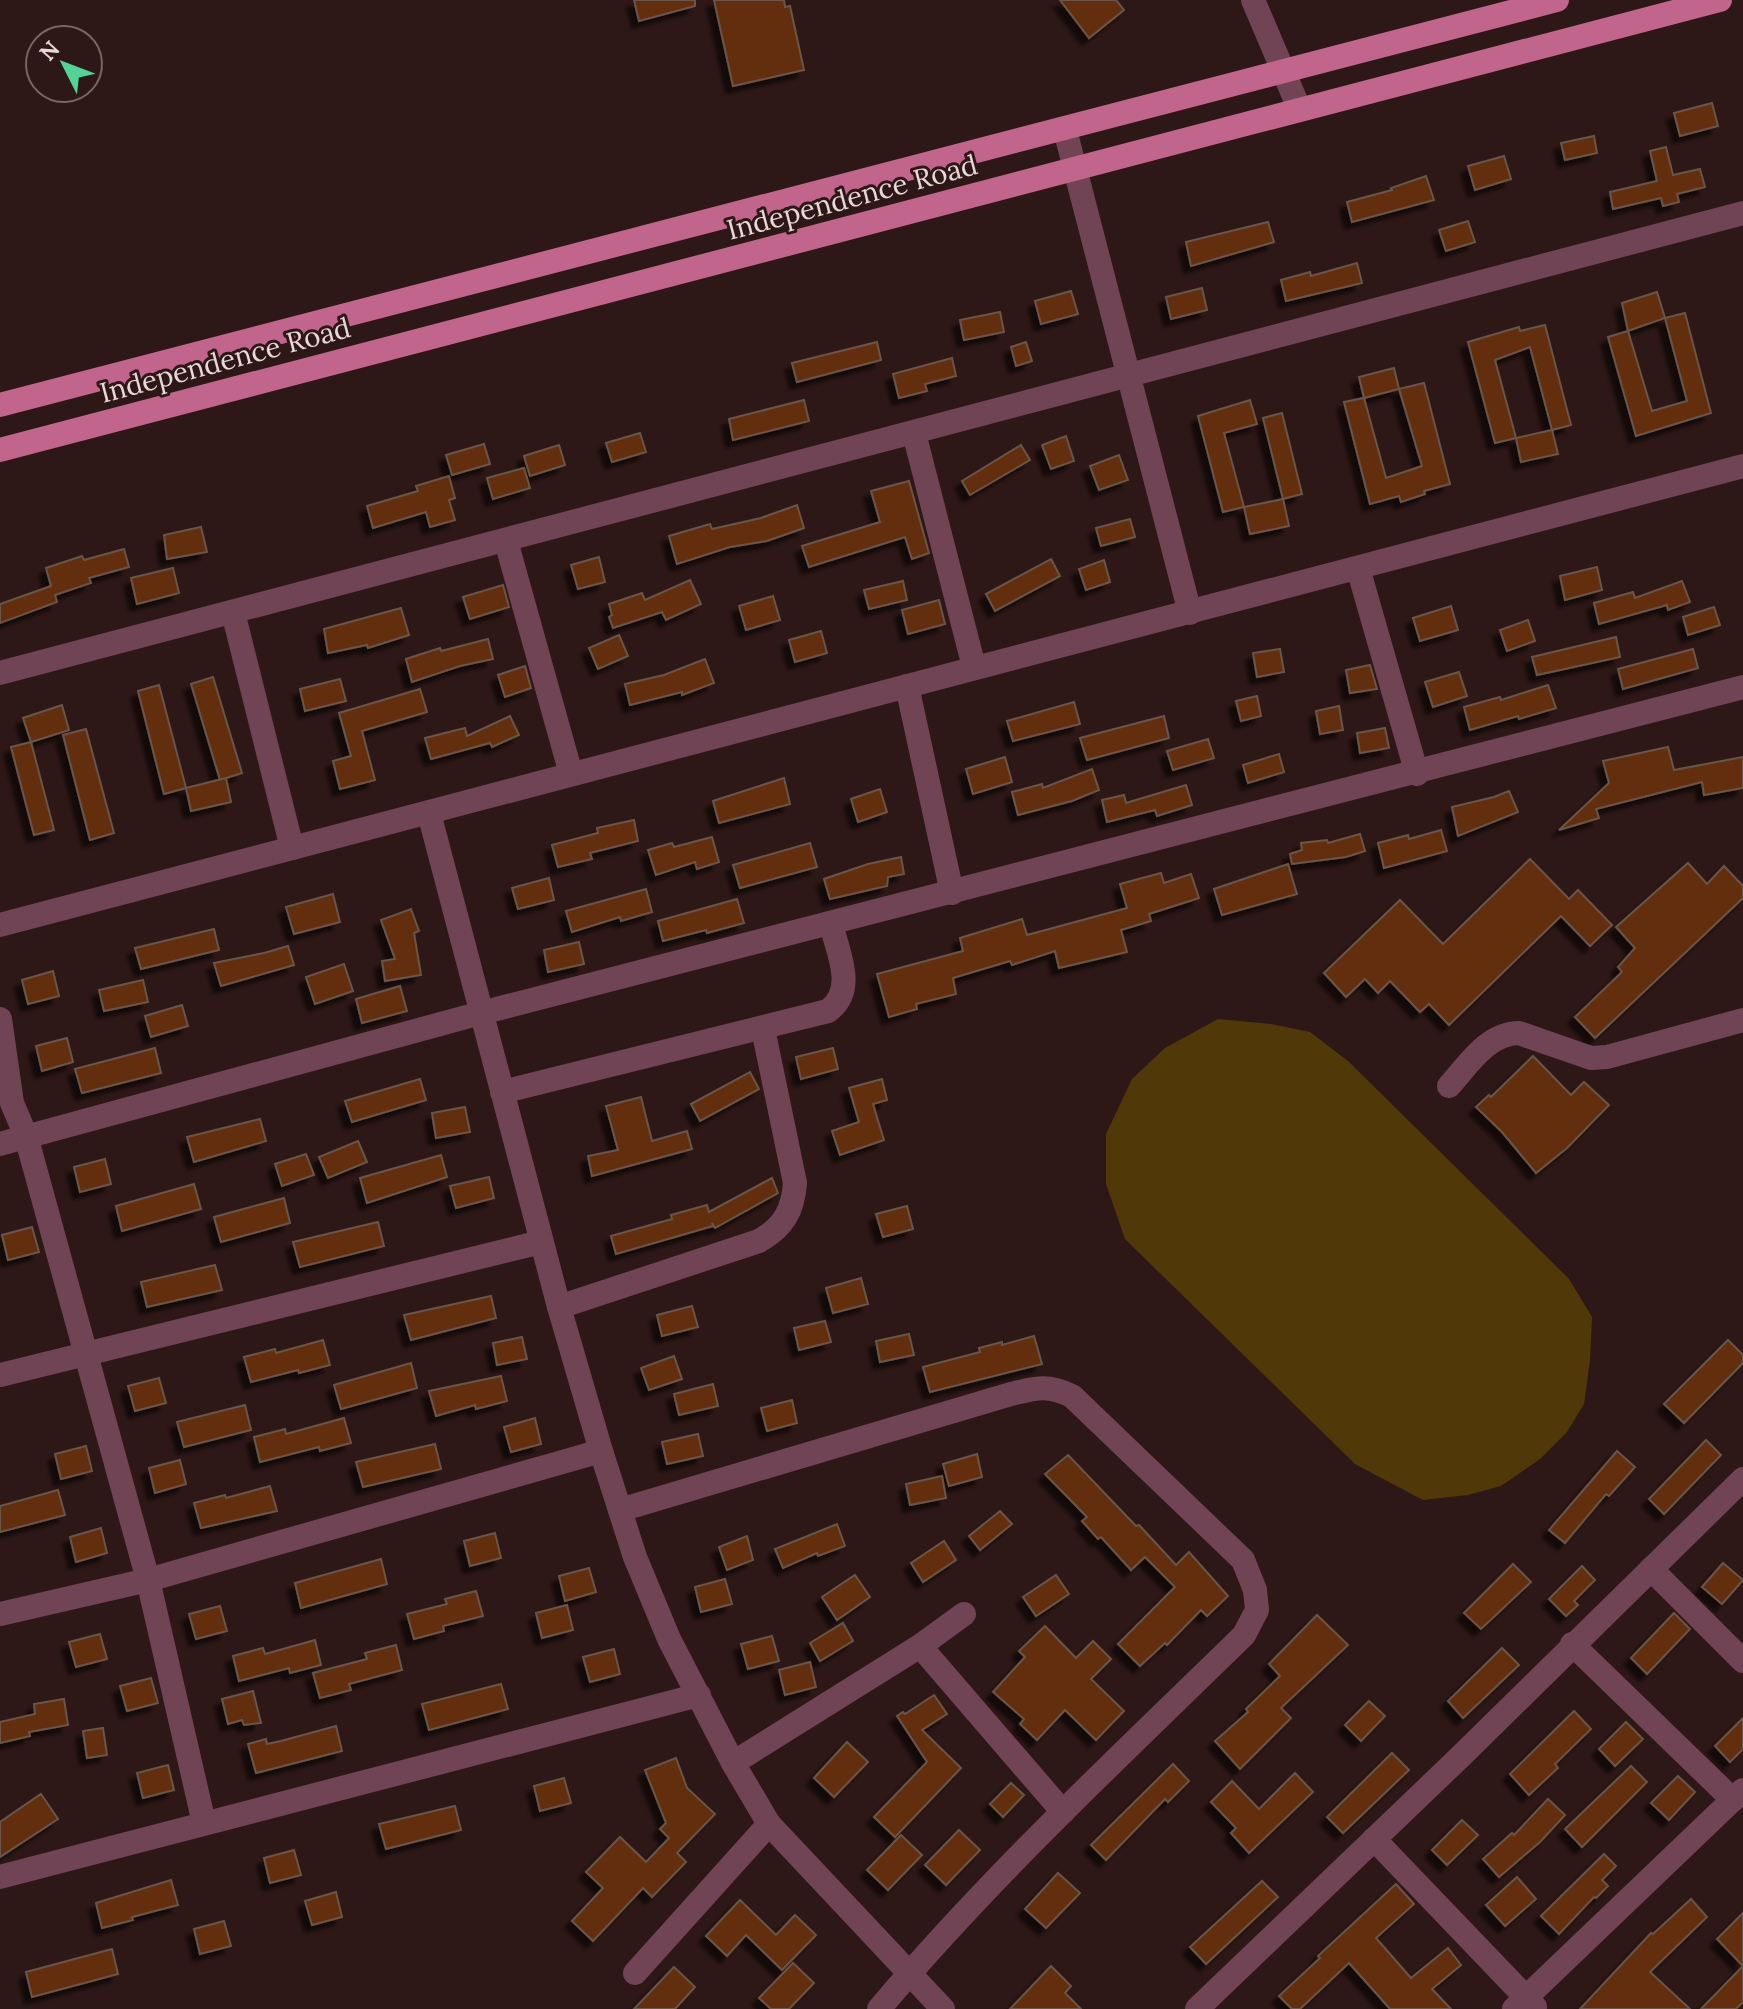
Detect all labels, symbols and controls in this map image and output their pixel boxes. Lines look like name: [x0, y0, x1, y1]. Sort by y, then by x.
north arrow: [24, 24, 104, 104]
text: N: [33, 35, 65, 66]
street label: Independence Road: [723, 146, 981, 248]
street label: Independence Road: [96, 309, 354, 411]

